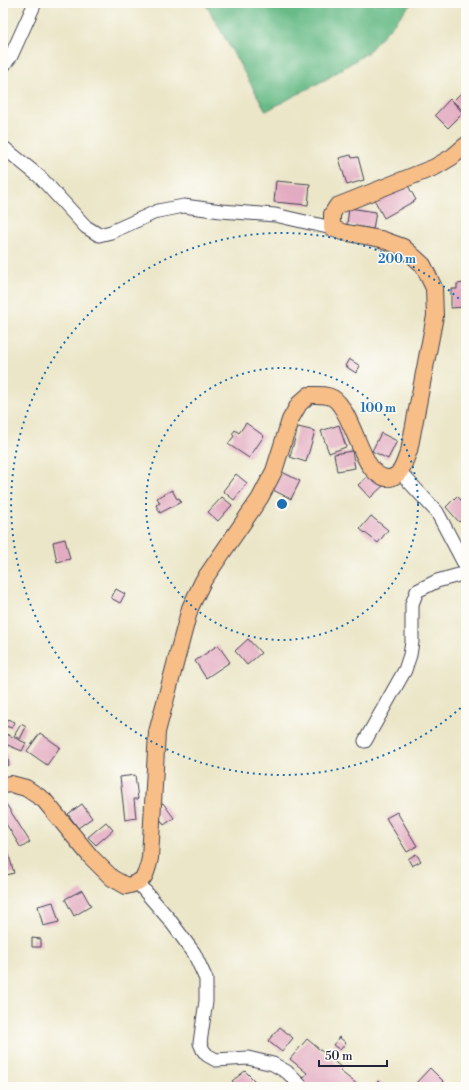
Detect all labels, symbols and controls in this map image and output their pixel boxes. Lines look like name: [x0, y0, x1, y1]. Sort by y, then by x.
text: 200 m: [378, 252, 416, 267]
text: 100 m: [360, 401, 396, 416]
centre of rings: [275, 497, 289, 511]
scale bar: [319, 1042, 387, 1068]
text: 50 m: [325, 1049, 353, 1064]

